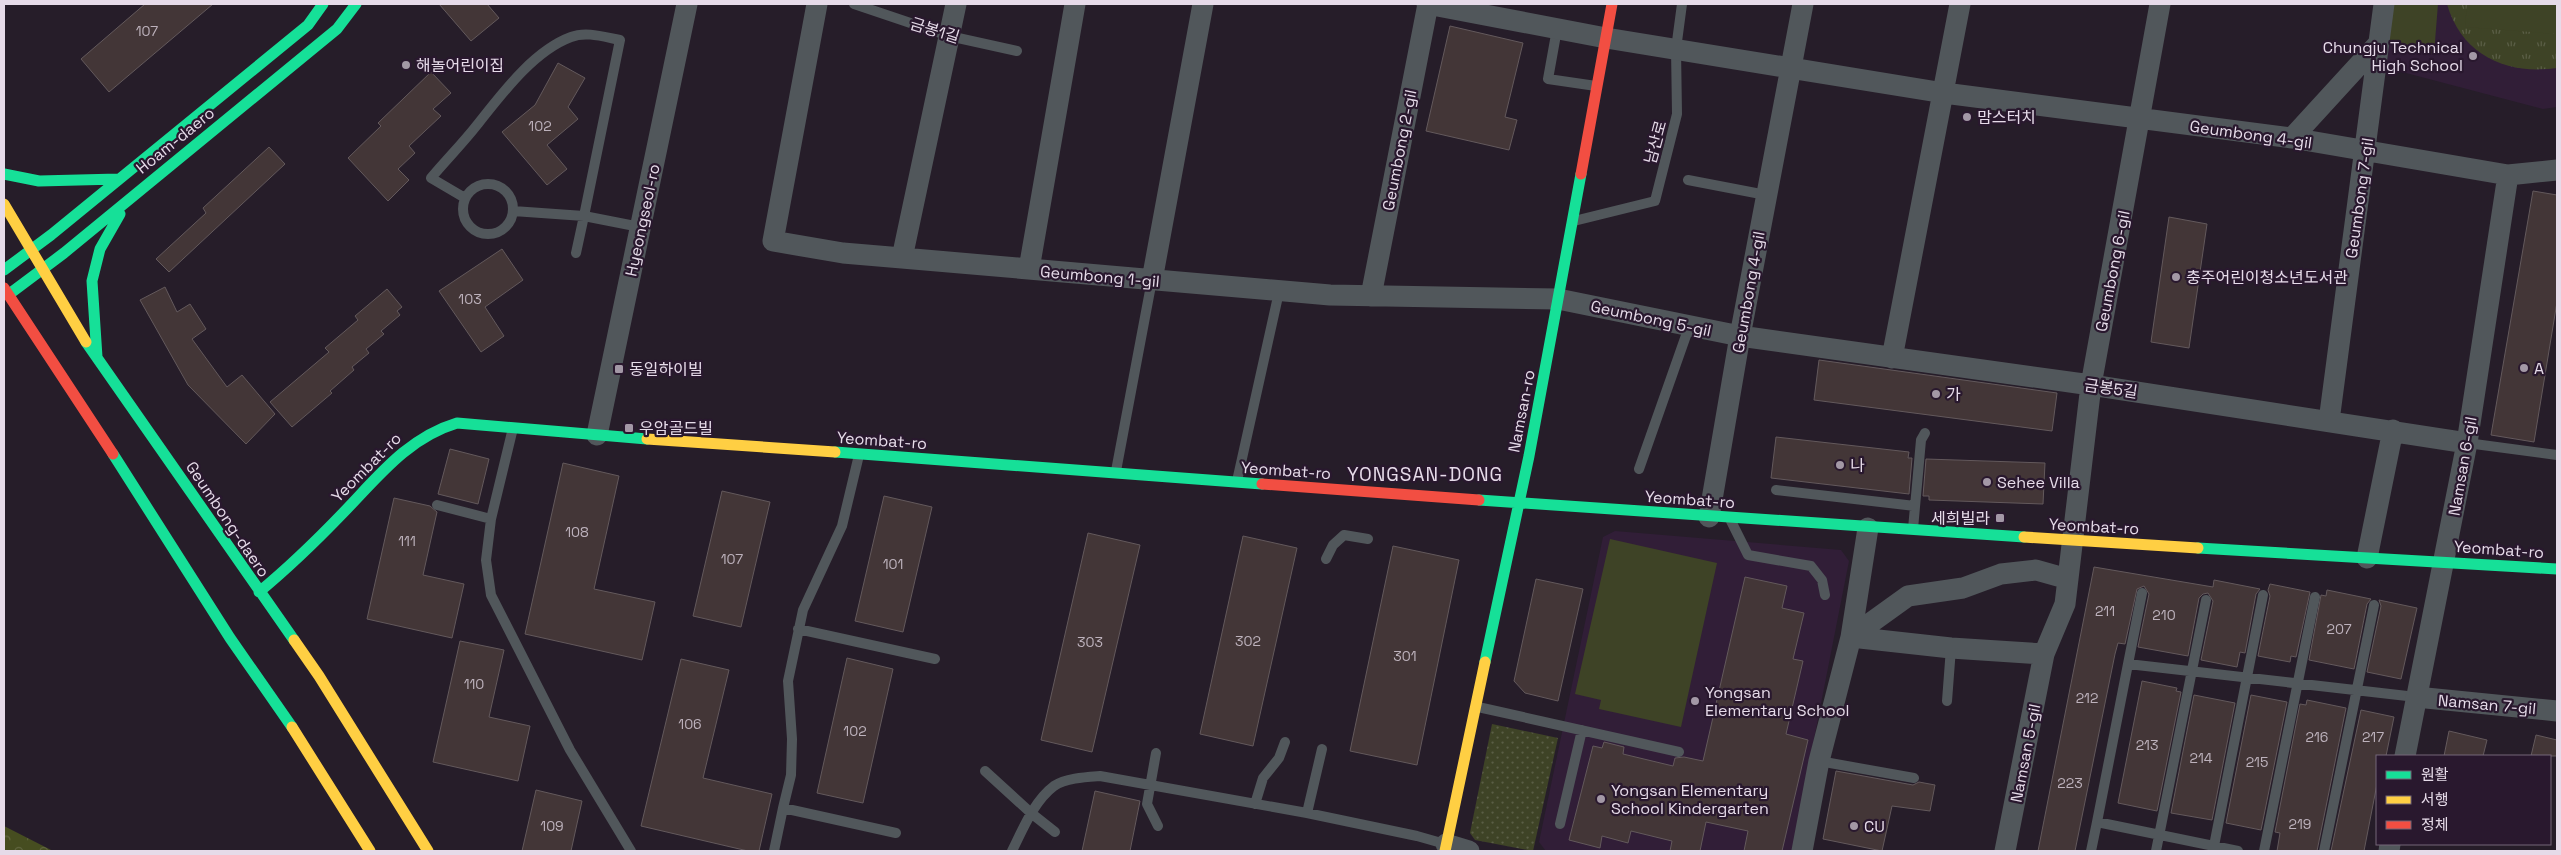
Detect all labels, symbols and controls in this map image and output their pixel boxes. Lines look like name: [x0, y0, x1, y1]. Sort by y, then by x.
street label: 금봉1길: [907, 13, 962, 48]
house number: 107: [136, 22, 158, 40]
place label: Chungju Technical High School: [2323, 37, 2463, 76]
marker: Chungju Technical High School: [2467, 50, 2479, 62]
place label: 해놀어린이집: [416, 55, 504, 76]
marker: 해놀어린이집: [400, 59, 412, 71]
street label: Geumbong 2-gil: [1377, 88, 1422, 212]
street label: Hoam-daero: [132, 102, 219, 178]
place label: 맘스터치: [1977, 107, 2036, 128]
marker: 맘스터치: [1961, 111, 1973, 123]
street label: Geumbong 4-gil: [2188, 116, 2313, 153]
house number: 102: [528, 117, 552, 135]
street label: 남산로: [1640, 118, 1671, 166]
street label: Geumbong 7-gil: [2341, 136, 2378, 260]
street label: Hyeongseol-ro: [620, 162, 665, 278]
street label: Geumbong 6-gil: [2090, 209, 2135, 334]
street label: Geumbong 4-gil: [1727, 230, 1770, 355]
street label: Geumbong 1-gil: [1039, 261, 1161, 292]
place label: 충주어린이청소년도서관: [2186, 267, 2348, 288]
marker: 충주어린이청소년도서관: [2170, 271, 2182, 283]
house number: 103: [458, 290, 482, 308]
street label: Geumbong 5-gil: [1589, 295, 1713, 342]
place label: A: [2534, 358, 2544, 379]
place label: 동일하이빌: [629, 359, 703, 380]
marker: A: [2518, 362, 2530, 374]
marker: 동일하이빌: [613, 363, 625, 375]
street label: Namsan-ro: [1503, 368, 1540, 454]
street label: 금봉5길: [2083, 374, 2139, 403]
place label: 가: [1946, 384, 1961, 405]
marker: 가: [1930, 388, 1942, 400]
street label: Namsan 6-gil: [2443, 415, 2482, 517]
place label: 우암골드빌: [639, 418, 713, 439]
marker: 우암골드빌: [623, 422, 635, 434]
street label: Yeombat-ro: [836, 427, 928, 454]
street label: Yeombat-ro: [327, 428, 406, 507]
place label: 나: [1850, 455, 1865, 476]
street label: Geumbong-daero: [181, 457, 274, 581]
street label: Yeombat-ro: [1240, 457, 1332, 484]
marker: 나: [1834, 459, 1846, 471]
district label: YONGSAN-DONG: [1347, 462, 1503, 487]
place label: Sehee Villa: [1997, 472, 2080, 493]
marker: Sehee Villa: [1981, 476, 1993, 488]
street label: Yeombat-ro: [1644, 486, 1736, 513]
place label: 세희빌라: [1931, 508, 1990, 529]
marker: 세희빌라: [1994, 512, 2006, 524]
street label: Yeombat-ro: [2048, 514, 2140, 539]
house number: 108: [565, 523, 589, 541]
house number: 111: [398, 532, 416, 550]
street label: Yeombat-ro: [2453, 536, 2545, 563]
house number: 107: [721, 550, 743, 568]
house number: 101: [883, 555, 903, 573]
house number: 211: [2095, 602, 2115, 620]
house number: 210: [2152, 606, 2176, 624]
house number: 207: [2326, 620, 2352, 638]
house number: 302: [1235, 632, 1261, 650]
house number: 303: [1077, 633, 1103, 651]
house number: 301: [1393, 647, 1417, 665]
house number: 110: [464, 675, 484, 693]
place label: Yongsan Elementary School: [1705, 682, 1850, 721]
house number: 212: [2076, 689, 2098, 707]
street label: Namsan 7-gil: [2437, 690, 2537, 719]
marker: Yongsan Elementary School: [1689, 695, 1701, 707]
street label: Namsan 5-gil: [2006, 702, 2045, 804]
house number: 106: [678, 715, 702, 733]
house number: 102: [843, 722, 867, 740]
house number: 216: [2306, 728, 2328, 746]
house number: 217: [2362, 728, 2384, 746]
house number: 213: [2136, 736, 2158, 754]
house number: 214: [2189, 749, 2213, 767]
house number: 215: [2246, 753, 2268, 771]
legend: [2376, 755, 2551, 845]
text: 원활: [2421, 765, 2449, 784]
house number: 223: [2057, 774, 2083, 792]
place label: Yongsan Elementary School Kindergarten: [1611, 780, 1769, 819]
text: 서행: [2421, 790, 2449, 809]
marker: Yongsan Elementary School Kindergarten: [1595, 793, 1607, 805]
house number: 219: [2289, 815, 2311, 833]
text: 정체: [2421, 815, 2449, 834]
place label: CU: [1864, 816, 1885, 837]
house number: 109: [540, 817, 564, 835]
marker: CU: [1848, 820, 1860, 832]

